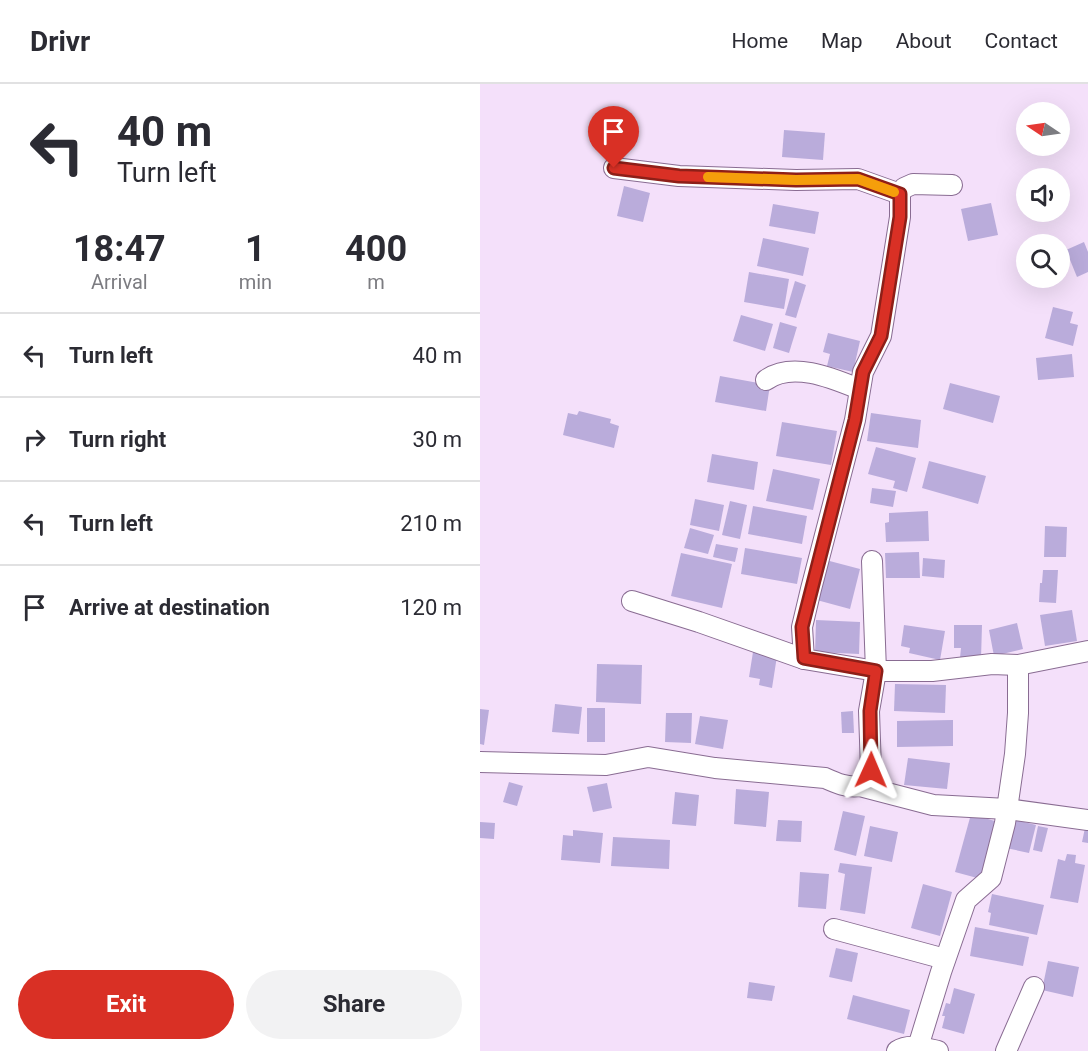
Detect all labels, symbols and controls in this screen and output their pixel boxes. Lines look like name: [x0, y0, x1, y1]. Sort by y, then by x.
text: Drivr: [30, 25, 90, 58]
text: Home: [732, 29, 788, 53]
text: Map: [821, 29, 863, 53]
text: About: [896, 29, 952, 53]
text: Contact: [985, 29, 1058, 53]
north arrow: [1016, 102, 1070, 156]
map controls: [1016, 102, 1070, 288]
pin: [588, 106, 639, 168]
text: 40 m: [117, 107, 212, 156]
icon: left: [18, 108, 96, 186]
icon: arrive: [597, 115, 630, 148]
text: Turn left: [117, 157, 217, 189]
button: sound: [1016, 168, 1070, 222]
text: 18:47: [73, 228, 166, 270]
text: 1: [245, 228, 266, 270]
text: 400: [345, 228, 407, 270]
button: search: [1016, 234, 1070, 288]
text: Arrival: [91, 270, 148, 294]
text: min: [239, 270, 272, 294]
text: m: [367, 270, 385, 294]
icon: left: [18, 339, 51, 372]
text: Turn left: [69, 343, 153, 368]
text: 40 m: [413, 343, 462, 368]
icon: right: [18, 423, 51, 456]
text: Turn right: [69, 427, 166, 452]
text: 30 m: [413, 427, 462, 452]
icon: left: [18, 507, 51, 540]
text: Turn left: [69, 511, 153, 536]
text: 210 m: [400, 511, 462, 536]
icon: arrive: [18, 591, 51, 624]
text: Arrive at destination: [69, 595, 270, 620]
text: 120 m: [400, 595, 462, 620]
position arrow: [839, 738, 903, 802]
button: Exit: [18, 970, 234, 1039]
button: Share: [246, 970, 462, 1039]

